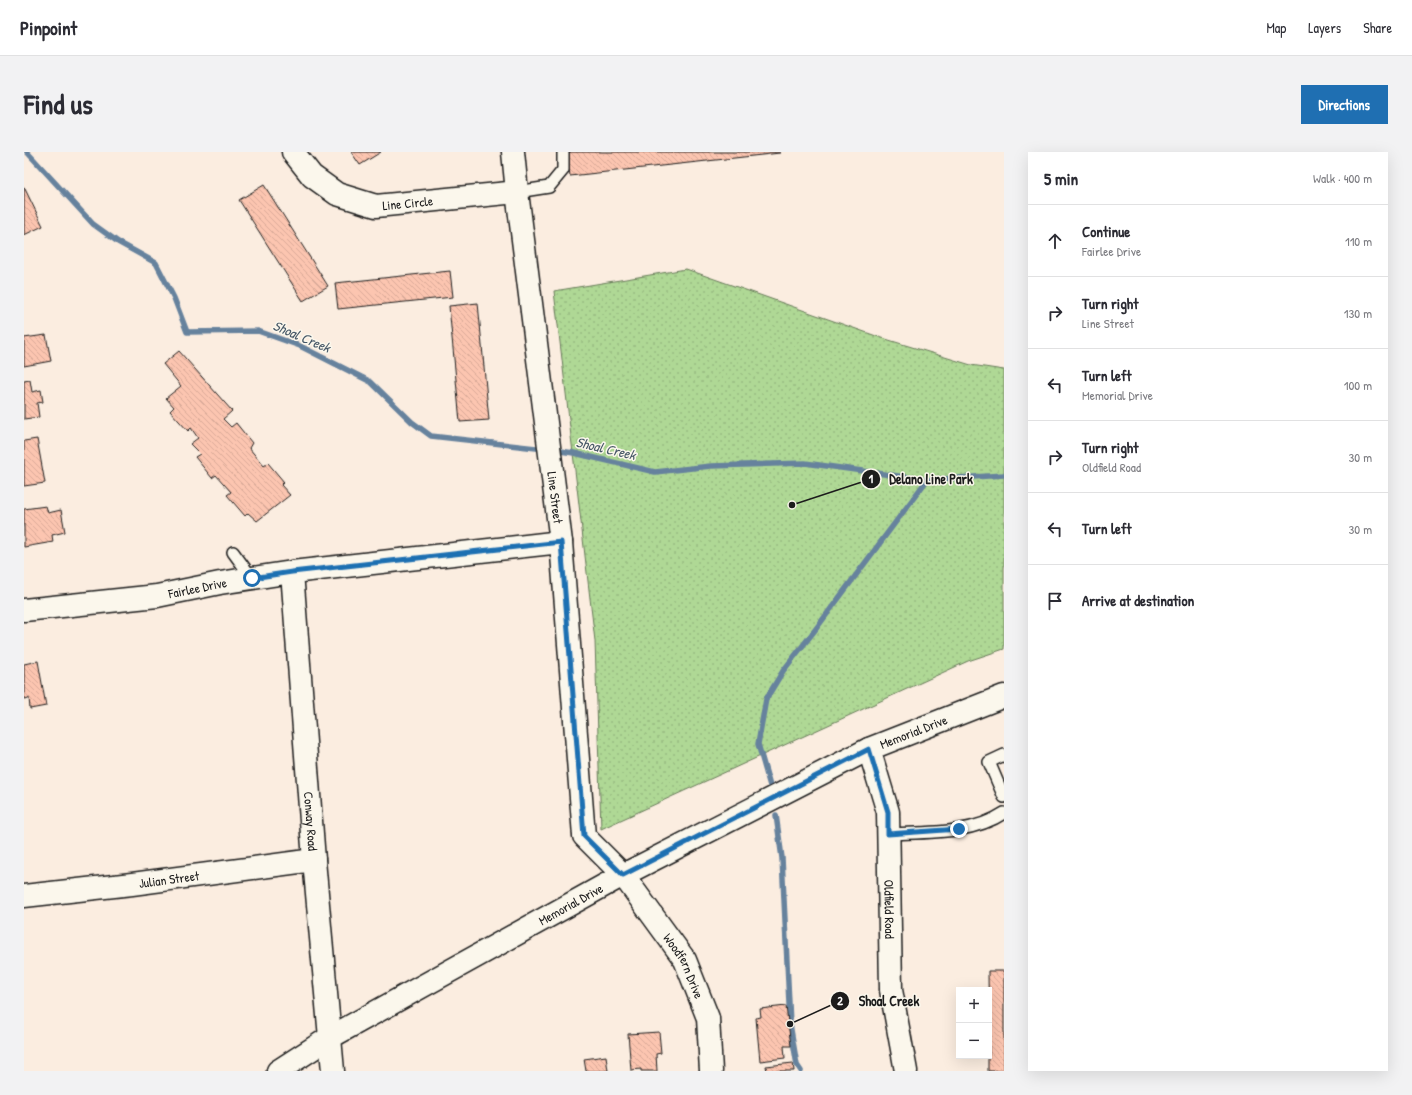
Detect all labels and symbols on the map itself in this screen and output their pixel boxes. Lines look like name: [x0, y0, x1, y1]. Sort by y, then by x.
street label: Line Circle: [382, 191, 434, 214]
water label: Shoal Creek: [270, 315, 335, 357]
water label: Shoal Creek: [574, 432, 639, 464]
callout: Delano Line Park: [861, 466, 981, 492]
text: Delano Line Park: [889, 469, 973, 488]
street label: Line Street: [543, 470, 568, 525]
text: 1: [869, 470, 874, 487]
route start: [243, 569, 261, 587]
street label: Fairlee Drive: [166, 573, 228, 603]
street label: Memorial Drive: [877, 710, 950, 753]
street label: Conway Road: [300, 791, 322, 851]
route end: [950, 820, 968, 838]
street label: Julian Street: [138, 866, 201, 892]
street label: Memorial Drive: [535, 879, 606, 929]
street label: Oldfield Road: [880, 880, 899, 939]
street label: Woodfern Drive: [659, 930, 708, 1001]
callout: Shoal Creek: [830, 988, 927, 1014]
text: Shoal Creek: [859, 991, 919, 1010]
text: 2: [837, 992, 843, 1009]

